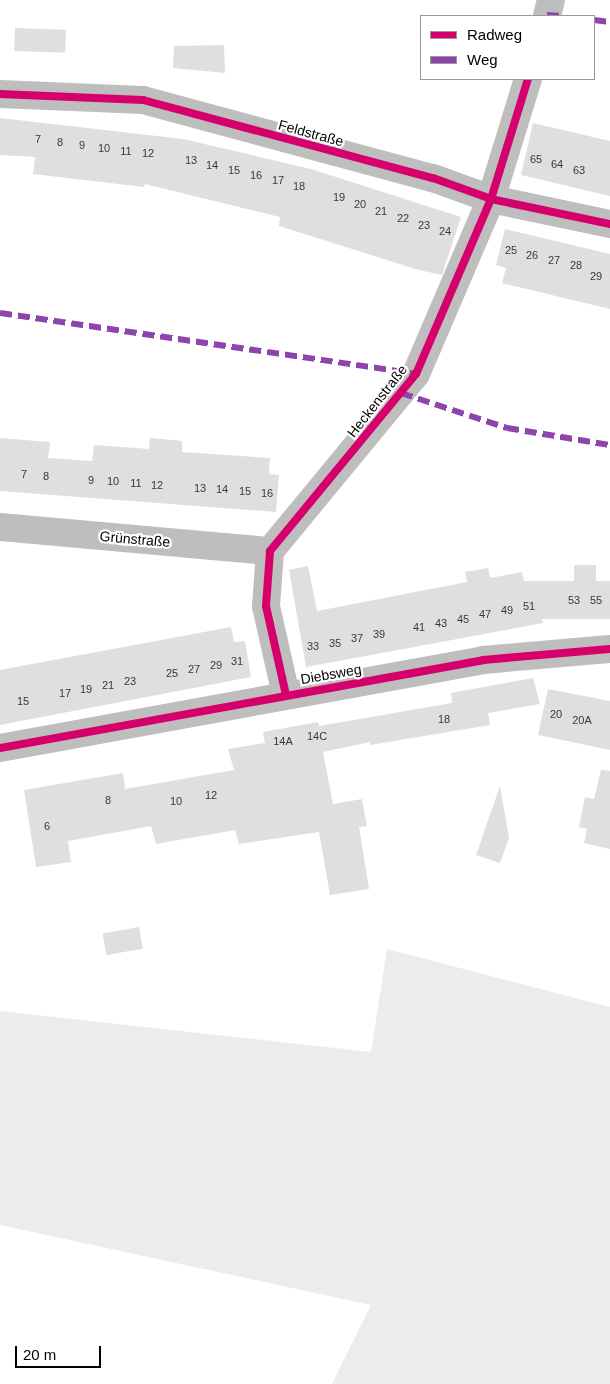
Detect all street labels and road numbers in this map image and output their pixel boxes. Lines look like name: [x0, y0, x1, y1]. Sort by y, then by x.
street label: Feldstraße: [277, 116, 345, 150]
street label: Heckenstraße: [344, 361, 410, 441]
street label: Grünstraße: [99, 528, 171, 550]
street label: Diebsweg: [299, 660, 363, 688]

